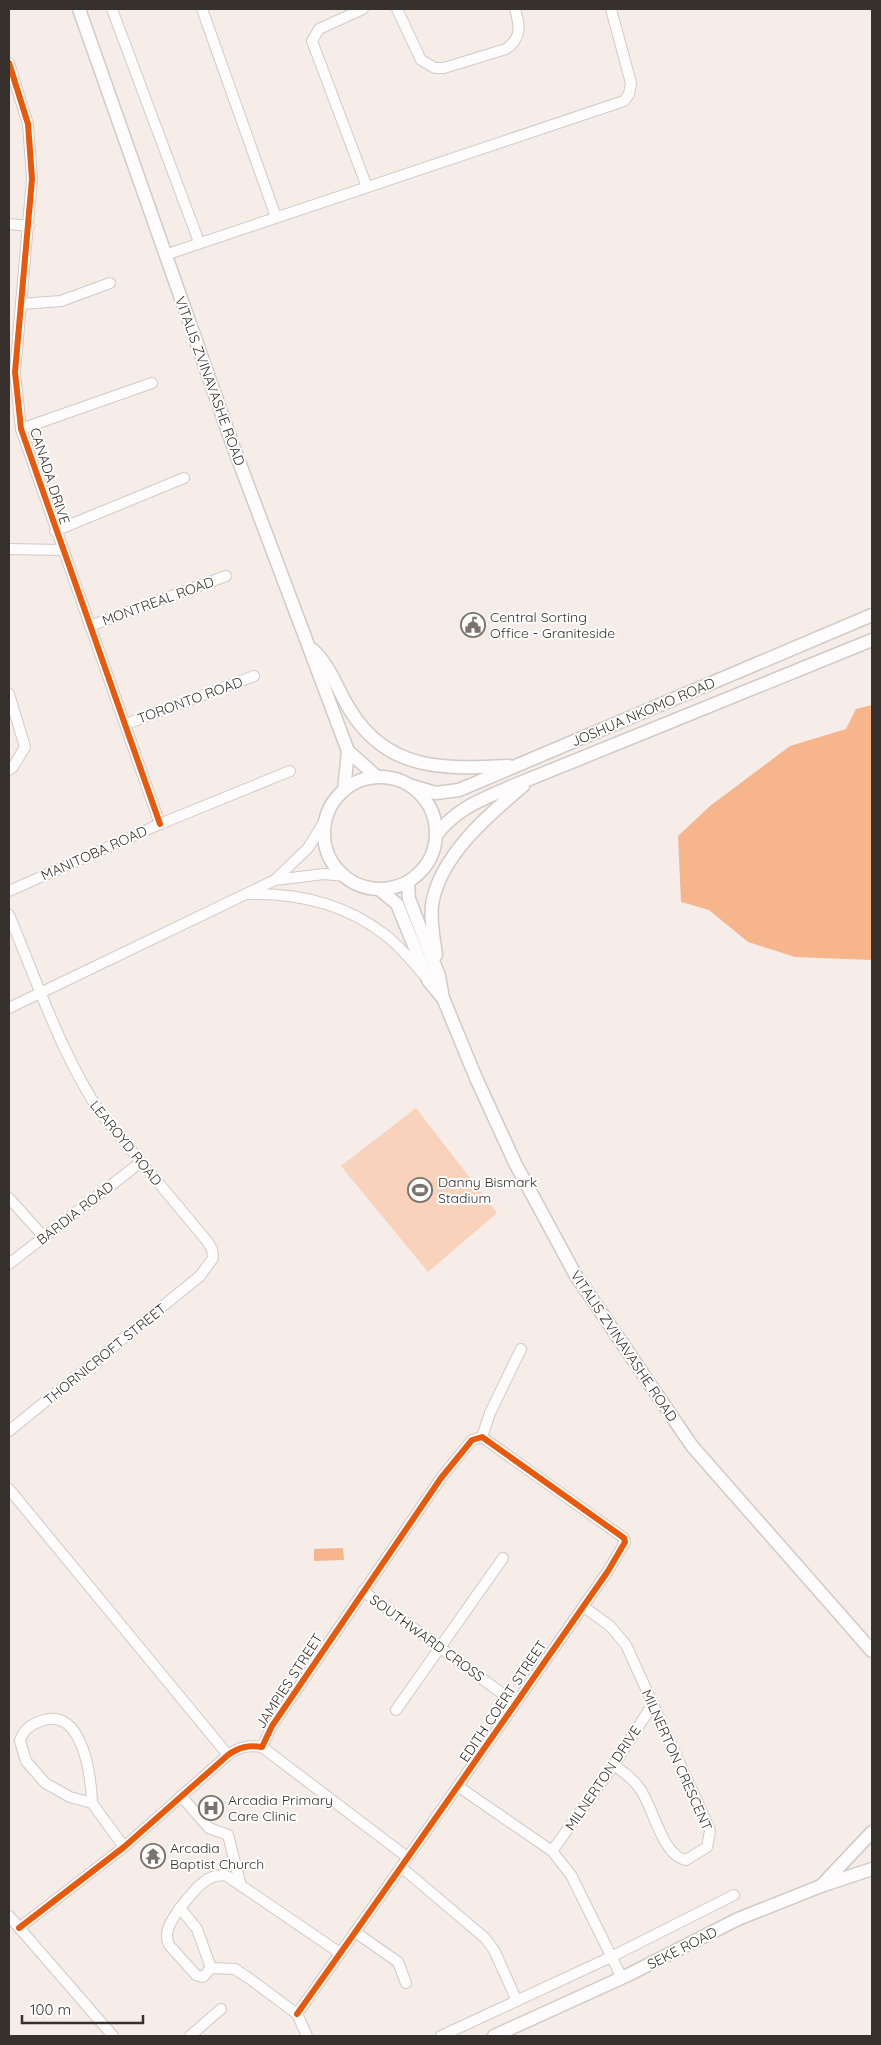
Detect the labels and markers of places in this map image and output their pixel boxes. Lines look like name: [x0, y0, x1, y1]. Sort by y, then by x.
place label: Central Sorting Office - Graniteside: [490, 608, 615, 642]
public building icon: Central Sorting Office - Graniteside: [460, 612, 486, 638]
place label: Danny Bismark Stadium: [438, 1173, 537, 1207]
sports icon: Danny Bismark Stadium: [407, 1177, 433, 1203]
place label: Arcadia Primary Care Clinic: [228, 1791, 333, 1825]
hospital icon: Arcadia Primary Care Clinic: [198, 1795, 224, 1821]
place label: Arcadia Baptist Church: [170, 1839, 264, 1873]
temple icon: Arcadia Baptist Church: [140, 1843, 166, 1869]

